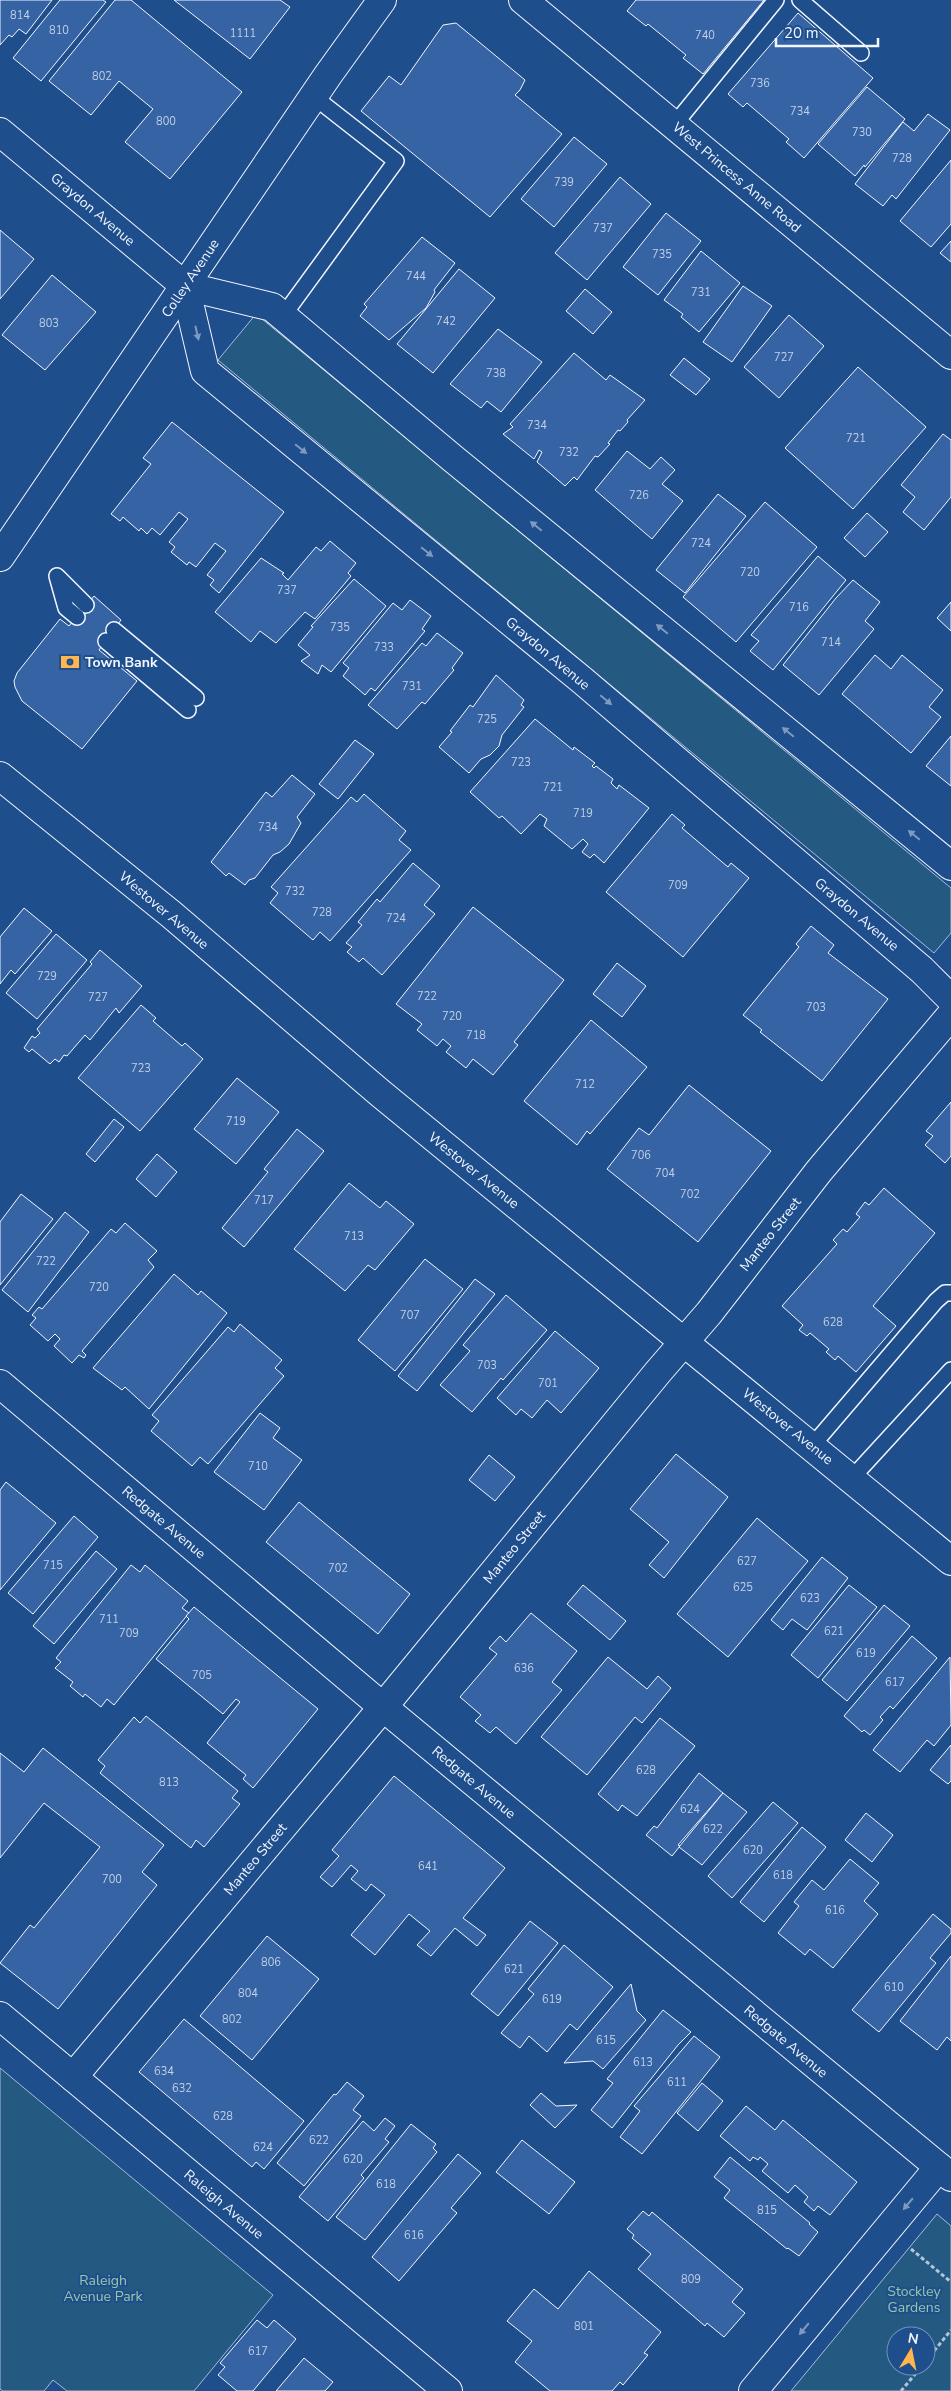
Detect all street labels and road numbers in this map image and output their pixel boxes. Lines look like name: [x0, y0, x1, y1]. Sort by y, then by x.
street label: West Princess Anne Road: [668, 118, 805, 237]
street label: Graydon Avenue: [46, 168, 139, 250]
street label: Colley Avenue: [157, 235, 224, 321]
street label: Graydon Avenue: [501, 612, 594, 694]
street label: Westover Avenue: [115, 867, 213, 954]
street label: Graydon Avenue: [810, 873, 903, 955]
street label: Westover Avenue: [424, 1128, 523, 1213]
street label: Manteo Street: [735, 1193, 805, 1275]
street label: Westover Avenue: [738, 1384, 837, 1469]
street label: Redgate Avenue: [118, 1482, 210, 1563]
street label: Manteo Street: [479, 1507, 550, 1588]
street label: Redgate Avenue: [428, 1742, 520, 1823]
street label: Manteo Street: [219, 1819, 291, 1900]
street label: Redgate Avenue: [740, 2001, 832, 2082]
street label: Raleigh Avenue: [180, 2165, 268, 2243]

